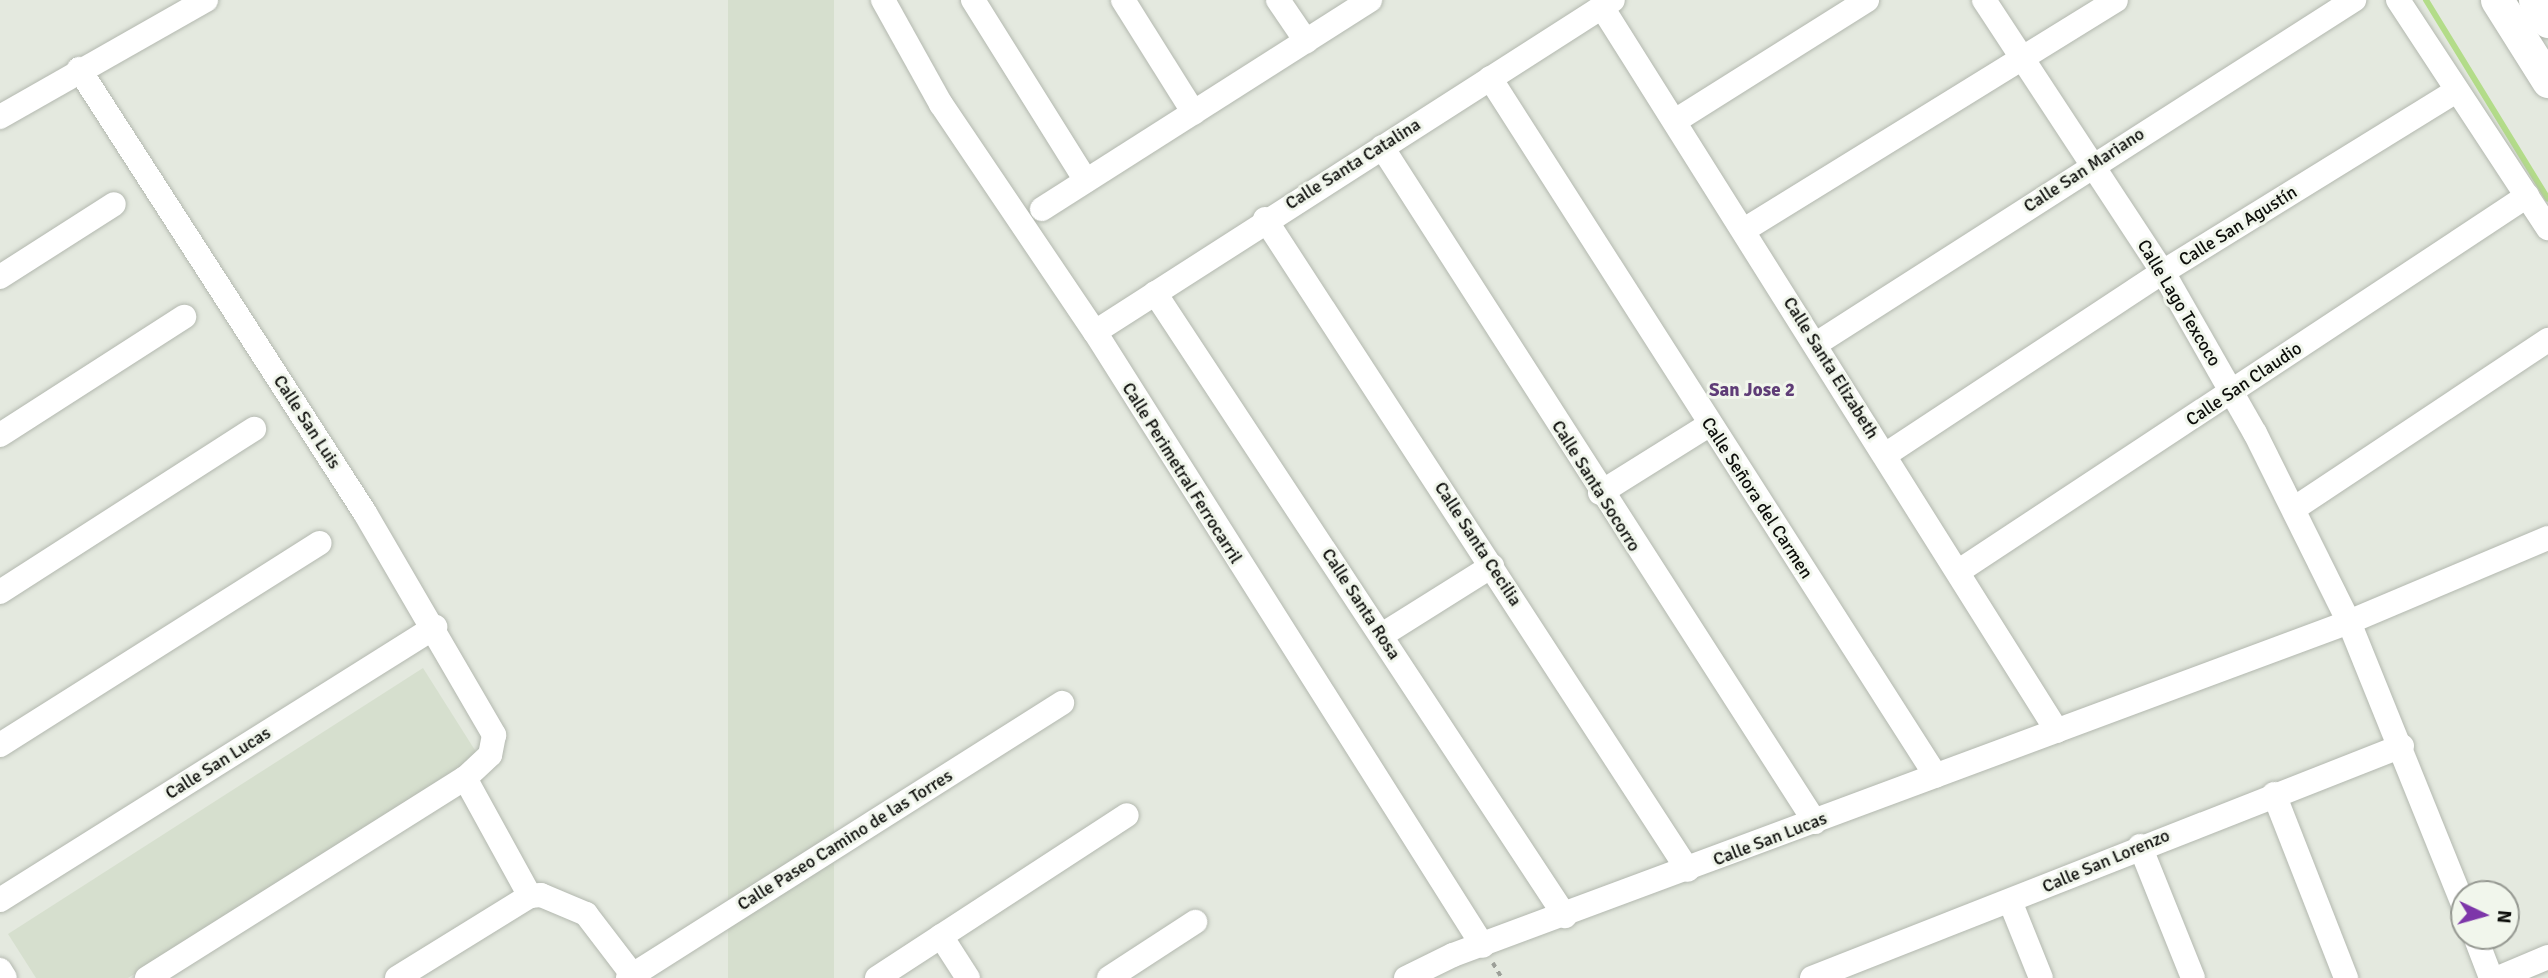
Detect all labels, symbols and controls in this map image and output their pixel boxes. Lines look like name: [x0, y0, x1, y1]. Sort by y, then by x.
street label: Calle Santa Catalina: [1281, 114, 1425, 214]
street label: Calle San Mariano: [2020, 123, 2148, 217]
street label: Calle San Agustín: [2175, 181, 2301, 271]
street label: Calle Lago Texcoco: [2133, 236, 2225, 370]
street label: Calle Santa Elizabeth: [1779, 293, 1883, 443]
street label: Calle San Claudio: [2182, 337, 2306, 431]
street label: Calle San Luis: [269, 371, 345, 473]
street label: Calle Perimetral Ferrocarril: [1117, 378, 1247, 568]
district label: San Jose 2: [1709, 380, 1795, 402]
street label: Calle Señora del Carmen: [1697, 413, 1817, 583]
street label: Calle Santa Socorro: [1547, 416, 1645, 556]
street label: Calle Santa Cecilia: [1430, 478, 1526, 610]
street label: Calle Santa Rosa: [1317, 544, 1405, 664]
street label: Calle San Lucas: [161, 722, 275, 804]
street label: Calle Paseo Camino de las Torres: [733, 765, 957, 915]
street label: Calle San Lucas: [1710, 807, 1830, 871]
street label: Calle San Lorenzo: [2039, 824, 2173, 898]
north arrow: [2450, 880, 2520, 950]
text: N: [2491, 909, 2516, 924]

